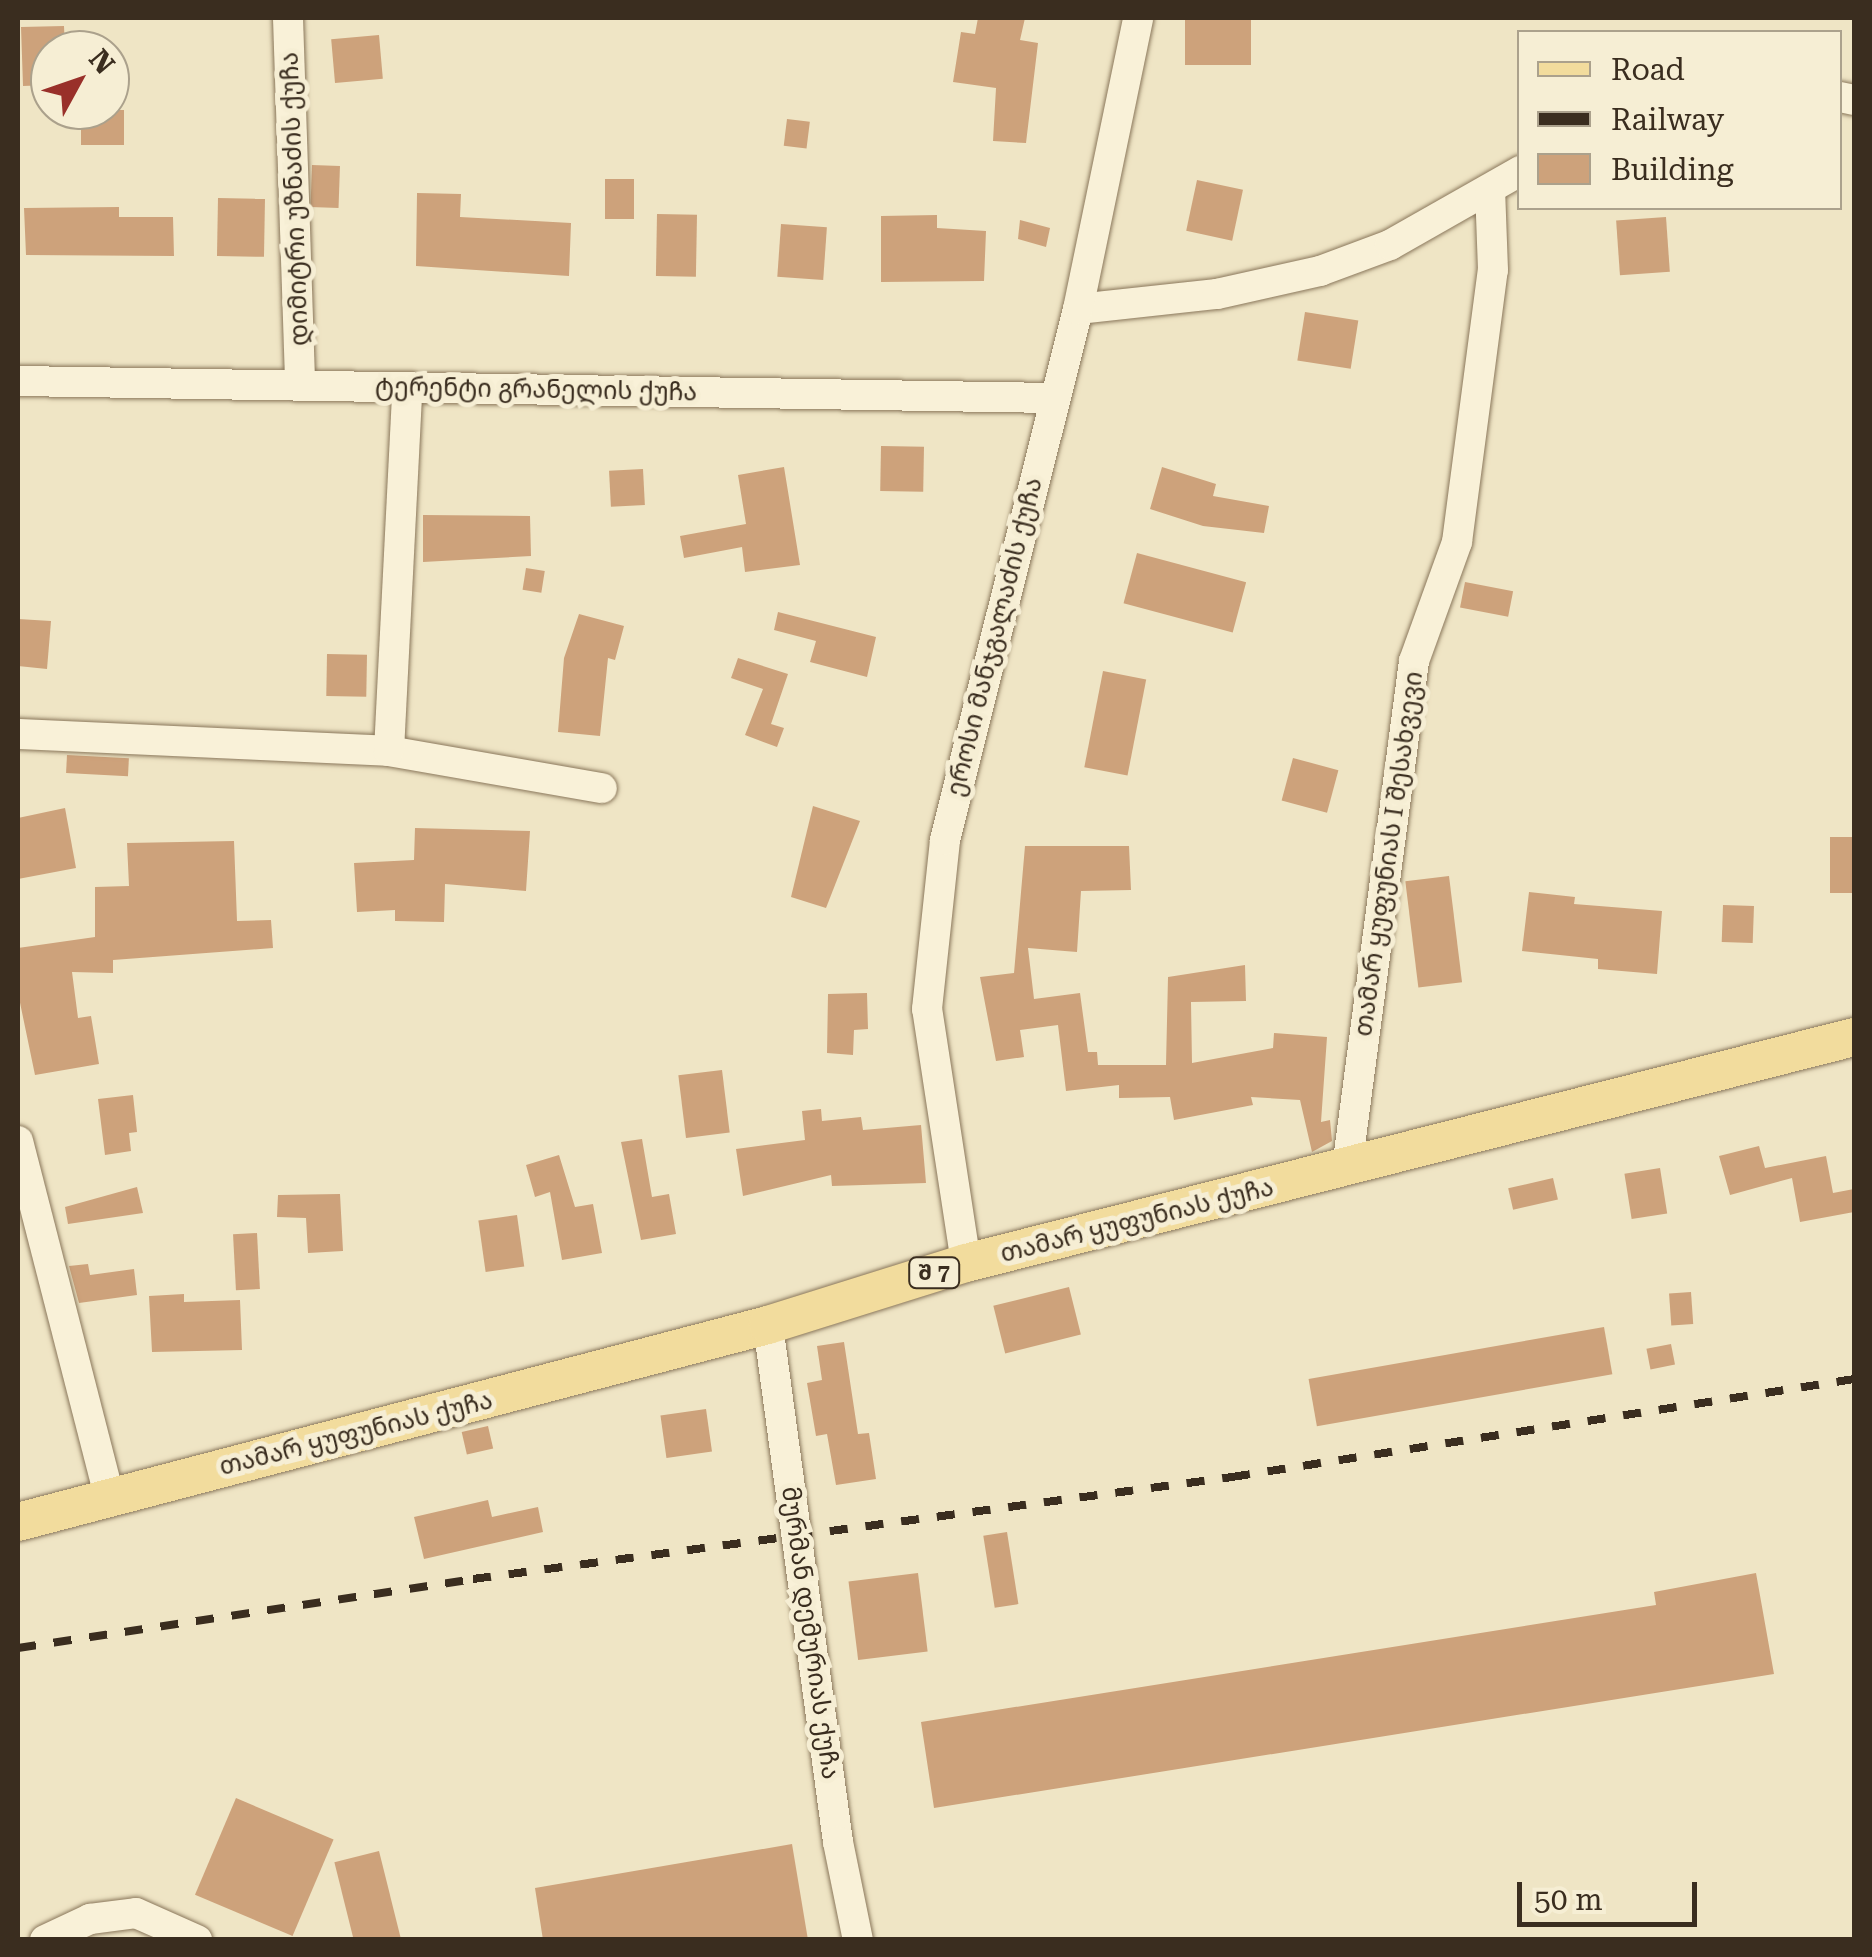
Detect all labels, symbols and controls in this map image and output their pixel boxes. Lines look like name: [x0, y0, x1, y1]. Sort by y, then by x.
north arrow: [30, 30, 130, 130]
legend: [1517, 30, 1842, 210]
text: N: [82, 43, 121, 81]
street label: დიმიტრი უზნაძის ქუჩა: [275, 51, 315, 347]
text: Road: [1611, 52, 1685, 87]
text: Railway: [1611, 102, 1724, 137]
text: Building: [1611, 152, 1734, 187]
street label: ტერენტი გრანელის ქუჩა: [375, 372, 697, 408]
street label: ეროსი მანჯგალაძის ქუჩა: [941, 475, 1049, 799]
street label: თამარ ყუფუნიას I შესახვევი: [1349, 670, 1429, 1038]
street label: თამარ ყუფუნიას ქუჩა: [997, 1173, 1277, 1269]
road number: შ 7: [906, 1256, 962, 1290]
street label: თამარ ყუფუნიას ქუჩა: [216, 1386, 496, 1482]
street label: მურმან დემურიას ქუჩა: [775, 1485, 845, 1781]
scale bar: [1522, 1862, 1702, 1924]
text: 50 m: [1534, 1882, 1603, 1917]

